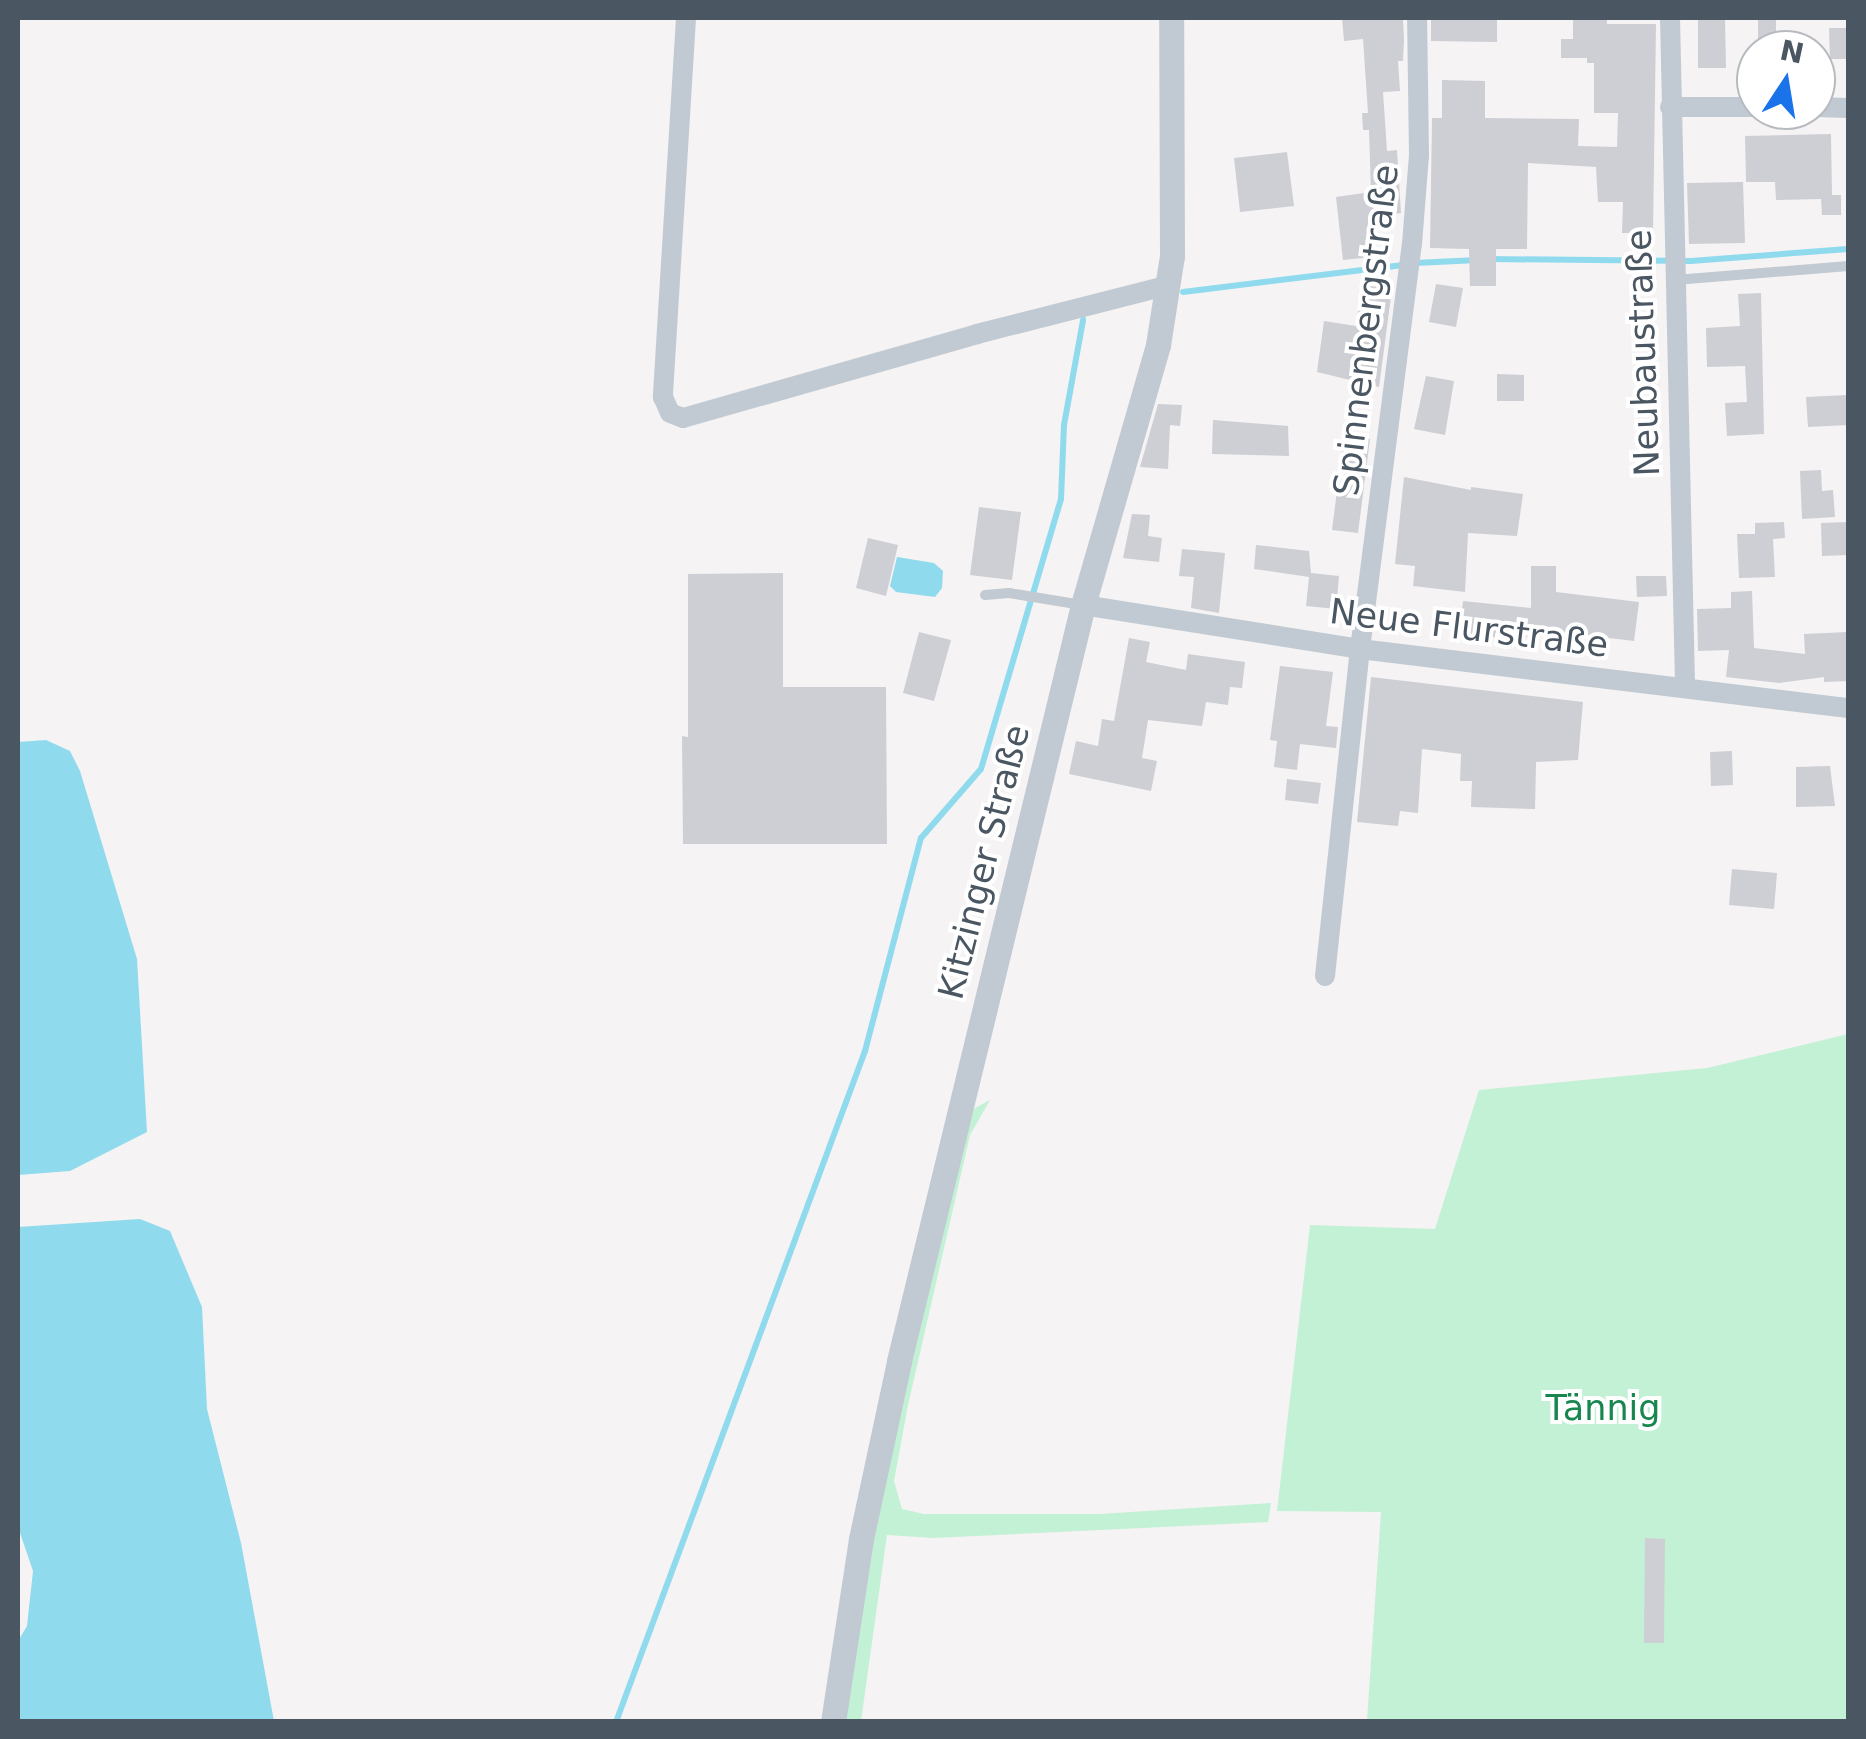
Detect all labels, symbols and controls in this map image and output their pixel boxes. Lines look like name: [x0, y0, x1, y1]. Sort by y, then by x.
north arrow: [1736, 30, 1836, 130]
text: N: [1777, 34, 1807, 71]
street label: Spinnenbergstraße: [1325, 162, 1407, 498]
street label: Neubaustraße: [1618, 229, 1668, 477]
street label: Neue Flurstraße: [1327, 590, 1611, 666]
street label: Kitzinger Straße: [930, 720, 1038, 1004]
park label: Tännig: [1545, 1387, 1661, 1429]

